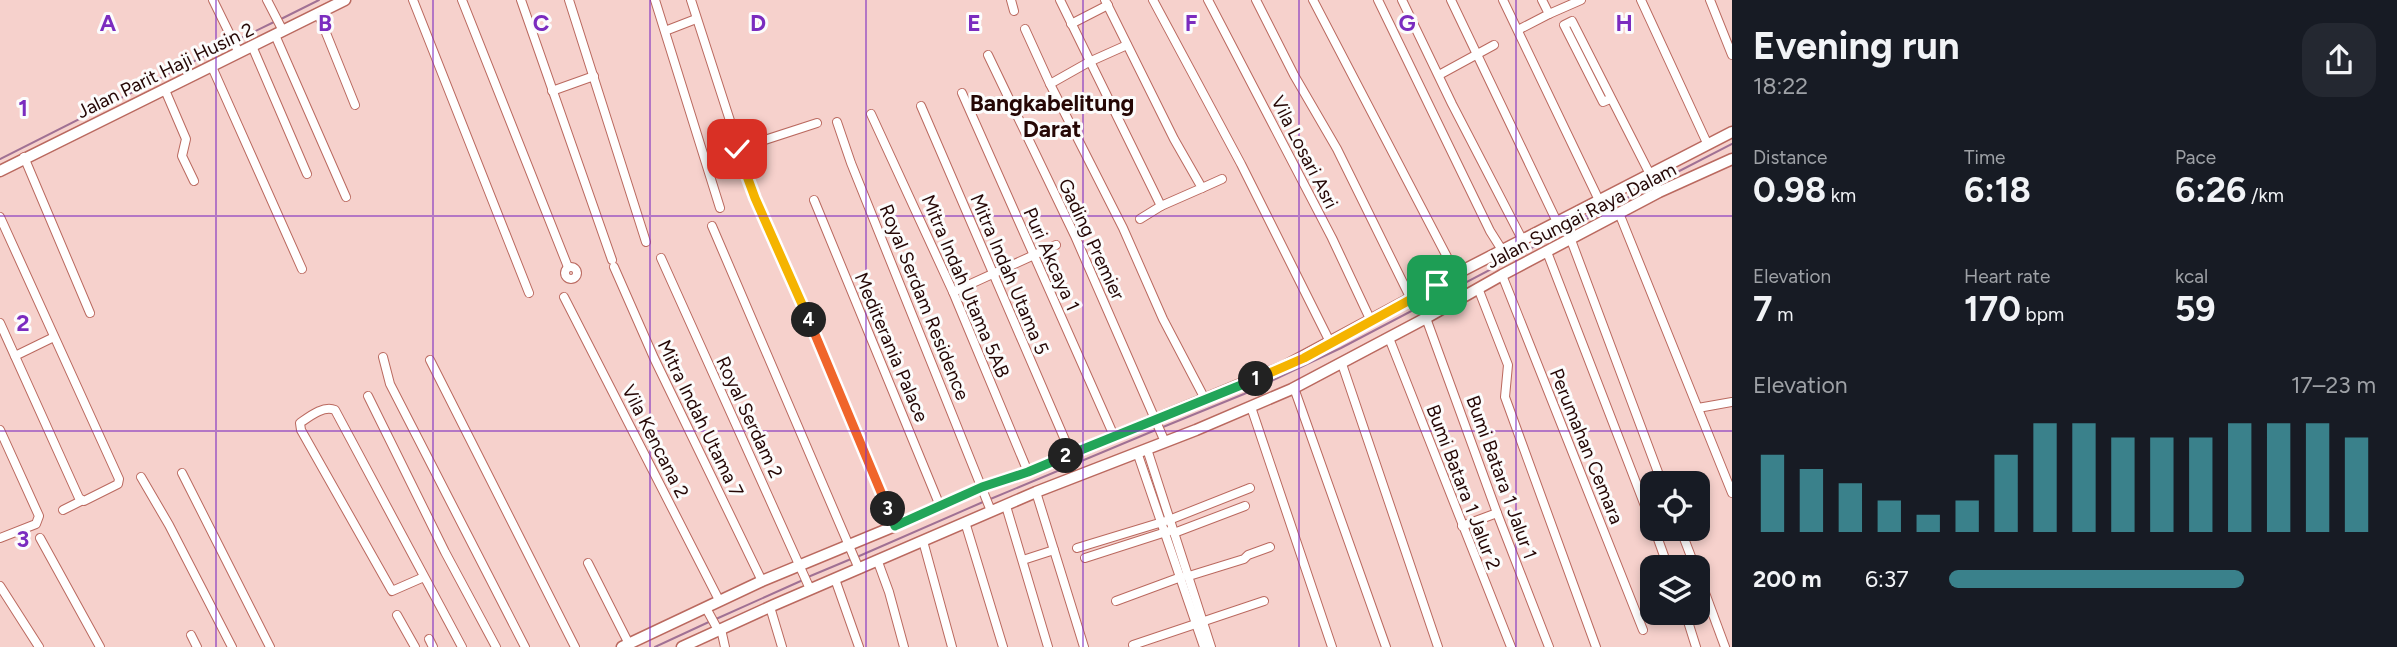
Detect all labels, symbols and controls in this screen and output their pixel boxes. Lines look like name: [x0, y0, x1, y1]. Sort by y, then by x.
text: A: [100, 9, 117, 37]
text: B: [318, 9, 332, 37]
text: C: [533, 9, 550, 37]
text: D: [750, 9, 766, 37]
text: E: [967, 9, 981, 37]
text: F: [1185, 9, 1198, 37]
text: G: [1398, 9, 1416, 37]
text: H: [1615, 9, 1633, 37]
street label: Jalan Parit Haji Husin 2: [73, 18, 257, 123]
text: Evening run: [1753, 23, 1960, 69]
button: share: [2302, 23, 2376, 97]
text: 18:22: [1753, 72, 1808, 100]
district label: Bangkabelitung Darat: [970, 89, 1134, 143]
street label: Vila Losari Asri: [1266, 92, 1343, 213]
text: 1: [18, 94, 28, 122]
pin: [707, 119, 767, 179]
icon: check: [718, 130, 756, 168]
text: Distance: [1753, 146, 1827, 169]
text: Time: [1964, 146, 2005, 169]
text: Pace: [2175, 146, 2216, 169]
street label: Jalan Sungai Raya Dalam: [1483, 158, 1680, 273]
text: 0.98: [1753, 169, 1826, 211]
text: 6:18: [1964, 169, 2031, 211]
text: 6:26: [2175, 169, 2246, 211]
street label: Gading Premier: [1053, 175, 1130, 304]
text: km: [1826, 184, 1856, 207]
text: /km: [2246, 184, 2284, 207]
street label: Mitra Indah Utama 5AB: [917, 191, 1015, 381]
street label: Mitra Indah Utama 5: [965, 191, 1054, 358]
street label: Royal Serdam Residence: [875, 201, 974, 404]
street label: Puri Akcaya 1: [1019, 204, 1085, 314]
pin: [1407, 255, 1467, 315]
text: Elevation: [1753, 265, 1831, 288]
text: Heart rate: [1964, 265, 2050, 288]
text: kcal: [2175, 265, 2208, 288]
icon: arrive: [1418, 266, 1456, 304]
street label: Mediterania Palace: [850, 269, 933, 425]
text: 7: [1753, 288, 1772, 330]
text: 170: [1964, 288, 2021, 330]
text: 59: [2175, 288, 2216, 330]
pin: 4: [792, 302, 826, 338]
text: m: [1772, 303, 1793, 326]
text: bpm: [2021, 303, 2064, 326]
text: 4: [802, 308, 815, 331]
text: 2: [16, 309, 30, 337]
street label: Mitra Indah Utama 7: [653, 336, 748, 500]
street label: Royal Serdam 2: [711, 353, 788, 482]
pin: 1: [1238, 362, 1274, 396]
street label: Perumahan Cemara: [1545, 365, 1628, 527]
text: 1: [1251, 367, 1260, 390]
text: Elevation: [1753, 371, 1848, 399]
text: 17–23 m: [2291, 371, 2376, 399]
street label: Vila Kencana 2: [617, 381, 694, 502]
street label: Bumi Batara 1 Jalur 1: [1461, 392, 1542, 562]
street label: Bumi Batara 1 Jalur 2: [1421, 401, 1506, 573]
pin: 2: [1048, 438, 1084, 474]
text: 2: [1060, 444, 1071, 467]
map controls: [1640, 471, 1710, 625]
button: locate: [1640, 471, 1710, 541]
pin: 3: [870, 491, 906, 526]
text: 3: [882, 497, 893, 520]
text: 3: [17, 525, 29, 553]
button: layers: [1640, 555, 1710, 625]
text: 200 m: [1753, 565, 1822, 593]
text: 6:37: [1865, 565, 1909, 593]

